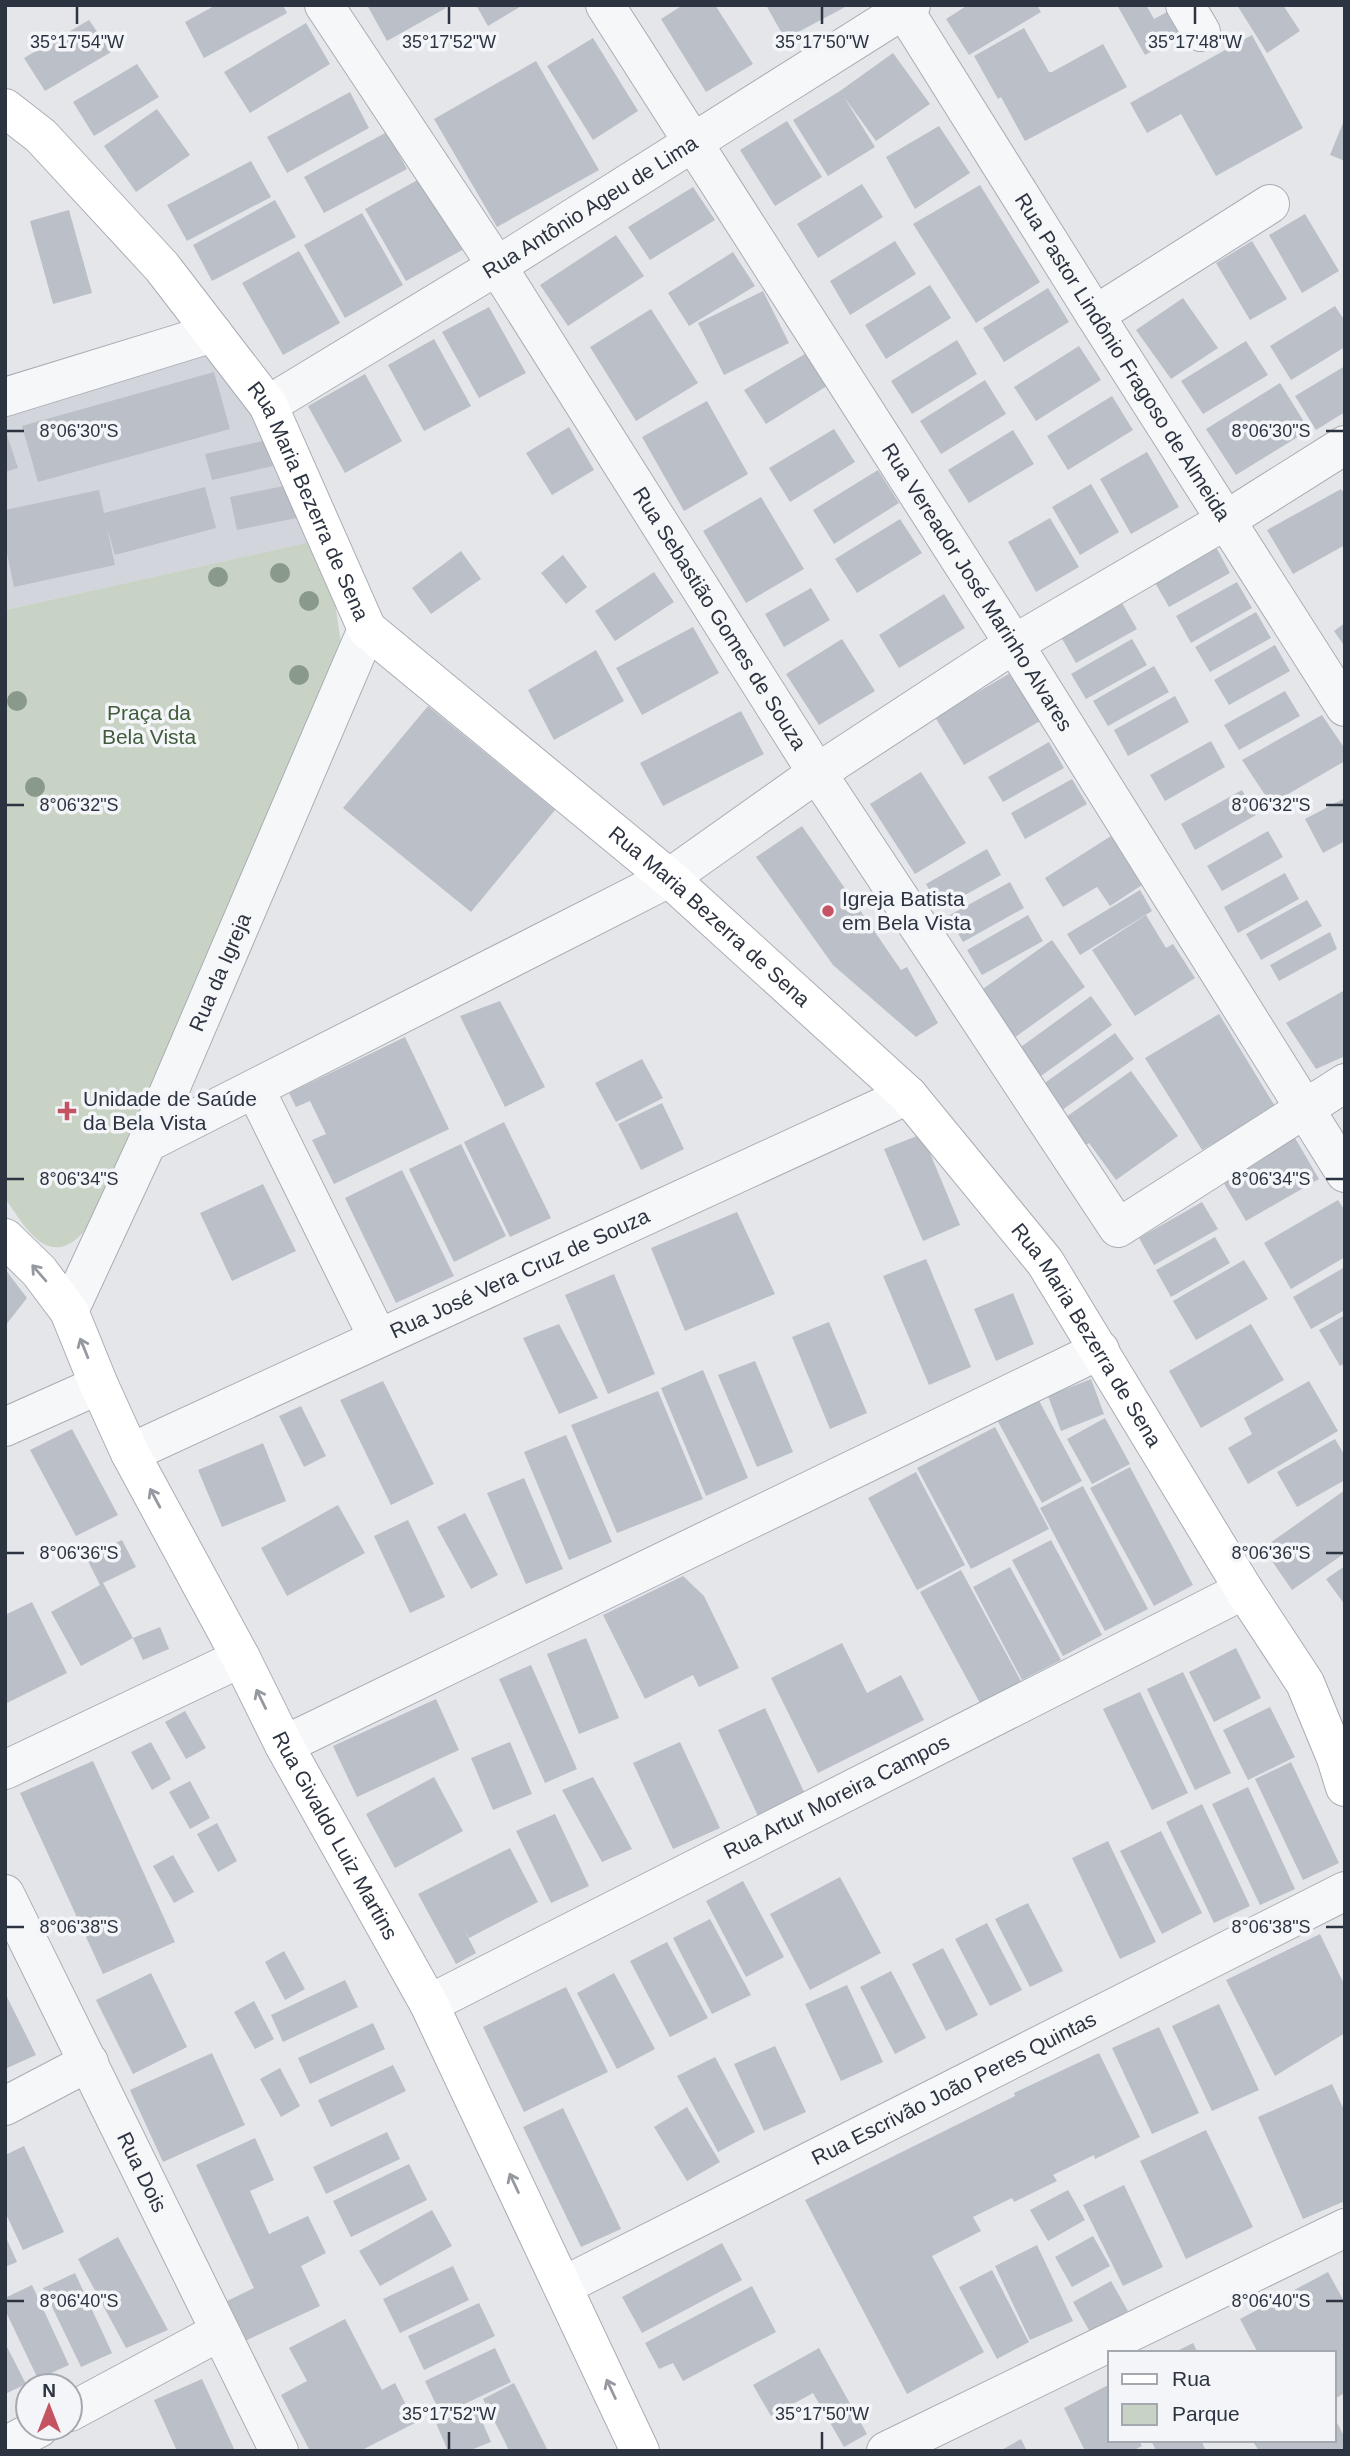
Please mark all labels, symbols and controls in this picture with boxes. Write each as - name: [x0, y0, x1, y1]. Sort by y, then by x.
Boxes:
- text: 35°17'54"W: [30, 32, 124, 52]
- text: 35°17'52"W: [402, 32, 496, 52]
- text: 35°17'50"W: [775, 32, 869, 52]
- text: 35°17'48"W: [1148, 32, 1242, 52]
- street label: Rua Antônio Ageu de Lima: [479, 131, 702, 283]
- street label: Rua Pastor Lindônio Fragoso de Almeida: [1011, 189, 1235, 525]
- street label: Rua Maria Bezerra de Sena: [243, 377, 374, 624]
- text: 8°06'30"S: [39, 421, 119, 441]
- text: 8°06'30"S: [1231, 421, 1311, 441]
- street label: Rua Vereador José Marinho Alvares: [878, 439, 1077, 735]
- street label: Rua Sebastião Gomes de Souza: [629, 483, 811, 754]
- park label: Praça da Bela Vista: [102, 701, 196, 748]
- text: 8°06'32"S: [39, 795, 119, 815]
- text: 8°06'32"S: [1231, 795, 1311, 815]
- street label: Rua Maria Bezerra de Sena: [605, 821, 815, 1011]
- place label: Igreja Batista em Bela Vista: [842, 887, 971, 934]
- marker: Igreja Batista em Bela Vista: [820, 903, 836, 919]
- street label: Rua da Igreja: [184, 909, 255, 1035]
- place label: Unidade de Saúde da Bela Vista: [83, 1087, 257, 1134]
- marker: Unidade de Saúde da Bela Vista: [57, 1101, 77, 1121]
- text: 8°06'34"S: [39, 1169, 119, 1189]
- text: 8°06'34"S: [1231, 1169, 1311, 1189]
- street label: Rua José Vera Cruz de Souza: [386, 1204, 653, 1343]
- street label: Rua Maria Bezerra de Sena: [1007, 1219, 1167, 1451]
- one-way arrow: [31, 1264, 47, 1282]
- one-way arrow: [77, 1338, 90, 1359]
- one-way arrow: [147, 1489, 161, 1509]
- text: 8°06'36"S: [39, 1543, 119, 1563]
- text: 8°06'36"S: [1231, 1543, 1311, 1563]
- one-way arrow: [254, 1689, 268, 1710]
- street label: Rua Givaldo Luiz Martins: [268, 1728, 403, 1943]
- street label: Rua Artur Moreira Campos: [720, 1730, 953, 1863]
- text: 8°06'38"S: [39, 1917, 119, 1937]
- text: 8°06'38"S: [1231, 1917, 1311, 1937]
- street label: Rua Escrivão João Peres Quintas: [808, 2007, 1100, 2169]
- street label: Rua Dois: [113, 2128, 172, 2216]
- one-way arrow: [506, 2173, 520, 2194]
- text: 8°06'40"S: [39, 2291, 119, 2311]
- text: 8°06'40"S: [1231, 2291, 1311, 2311]
- legend: [1108, 2351, 1336, 2442]
- text: Rua: [1172, 2367, 1211, 2390]
- north arrow: [14, 2372, 84, 2442]
- one-way arrow: [604, 2379, 617, 2400]
- text: N: [42, 2380, 56, 2401]
- text: Parque: [1172, 2402, 1240, 2425]
- text: 35°17'52"W: [402, 2404, 496, 2424]
- text: 35°17'50"W: [775, 2404, 869, 2424]

